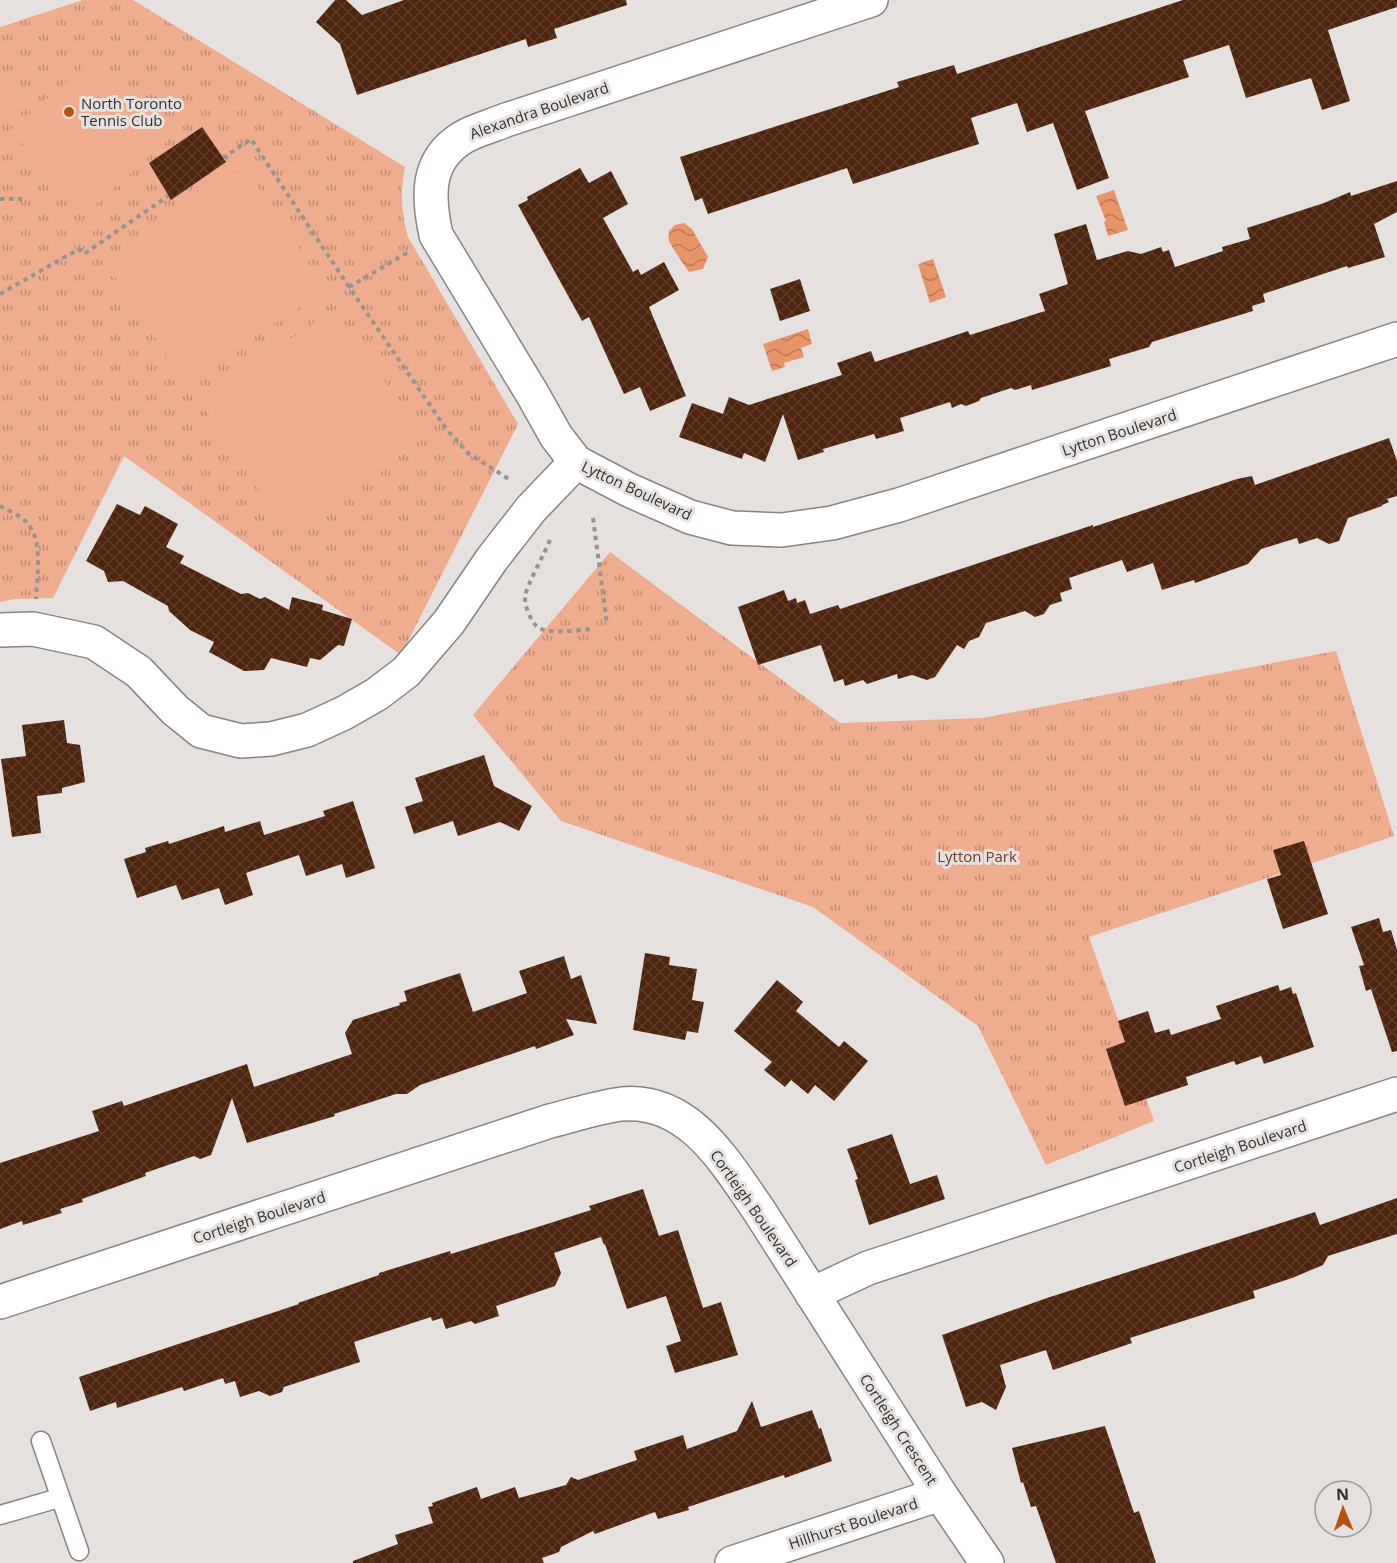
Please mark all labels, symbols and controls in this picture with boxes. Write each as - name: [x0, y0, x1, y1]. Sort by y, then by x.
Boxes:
- street label: Alexandra Boulevard: [467, 77, 611, 143]
- place label: North Toronto Tennis Club: [81, 93, 182, 130]
- marker: North Toronto Tennis Club: [62, 105, 76, 119]
- street label: Lytton Boulevard: [1059, 404, 1179, 460]
- street label: Lytton Boulevard: [579, 456, 695, 524]
- park label: Lytton Park: [937, 846, 1017, 866]
- street label: Cortleigh Boulevard: [1171, 1115, 1309, 1177]
- street label: Cortleigh Boulevard: [706, 1146, 802, 1270]
- street label: Cortleigh Boulevard: [190, 1186, 328, 1248]
- street label: Cortleigh Crescent: [856, 1370, 942, 1488]
- north arrow: [1313, 1479, 1373, 1539]
- text: N: [1336, 1483, 1349, 1505]
- street label: Hillhurst Boulevard: [786, 1493, 920, 1553]

